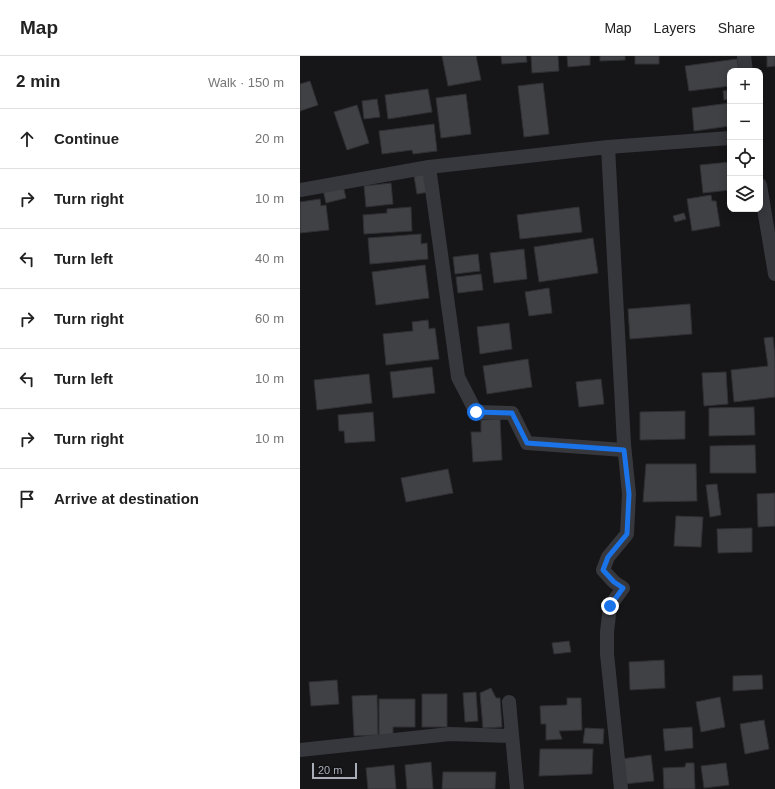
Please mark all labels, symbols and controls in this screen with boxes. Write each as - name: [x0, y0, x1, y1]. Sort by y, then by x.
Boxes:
- text: Map: [20, 17, 58, 38]
- text: Map: [604, 20, 632, 36]
- text: Layers: [654, 20, 696, 36]
- text: Share: [718, 20, 755, 36]
- map controls: [727, 68, 763, 212]
- button: +: [727, 68, 763, 104]
- text: 2 min: [16, 72, 60, 91]
- text: Walk · 150 m: [208, 75, 284, 90]
- button: −: [727, 104, 763, 140]
- icon: ahead: [16, 128, 38, 150]
- text: Continue: [54, 130, 119, 147]
- text: 20 m: [255, 131, 284, 146]
- button: locate: [727, 140, 763, 176]
- button: layers: [727, 176, 763, 212]
- icon: right: [16, 188, 38, 210]
- text: Turn right: [54, 190, 124, 207]
- text: 10 m: [255, 191, 284, 206]
- icon: left: [16, 248, 38, 270]
- text: Turn left: [54, 250, 113, 267]
- text: 40 m: [255, 251, 284, 266]
- icon: right: [16, 308, 38, 330]
- text: Turn right: [54, 310, 124, 327]
- text: 60 m: [255, 311, 284, 326]
- icon: left: [16, 368, 38, 390]
- text: Turn left: [54, 370, 113, 387]
- text: 10 m: [255, 371, 284, 386]
- route start: [467, 403, 485, 421]
- icon: right: [16, 428, 38, 450]
- text: Turn right: [54, 430, 124, 447]
- text: 10 m: [255, 431, 284, 446]
- icon: arrive: [16, 488, 38, 510]
- text: Arrive at destination: [54, 490, 199, 507]
- route end: [601, 597, 619, 615]
- scale bar: [312, 761, 357, 780]
- text: 20 m: [318, 764, 342, 776]

